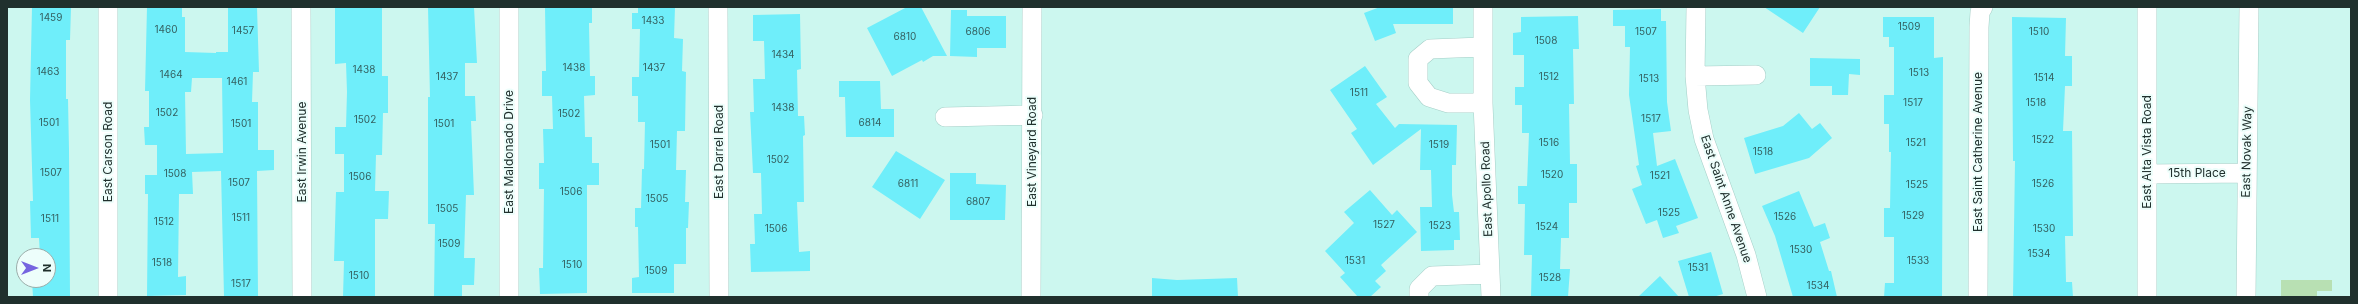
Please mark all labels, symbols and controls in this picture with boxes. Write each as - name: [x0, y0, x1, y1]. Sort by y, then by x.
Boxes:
- house number: 1459: [40, 12, 62, 24]
- house number: 1433: [642, 15, 664, 27]
- house number: 1509: [1898, 21, 1920, 33]
- house number: 1460: [154, 24, 178, 36]
- house number: 1457: [232, 25, 254, 37]
- house number: 6806: [966, 26, 990, 38]
- house number: 1507: [1635, 26, 1657, 38]
- house number: 1510: [2029, 26, 2049, 38]
- house number: 6810: [894, 31, 916, 43]
- house number: 1508: [1535, 35, 1557, 47]
- house number: 1434: [771, 49, 795, 61]
- house number: 1438: [563, 62, 585, 74]
- house number: 1437: [643, 62, 665, 74]
- house number: 1438: [353, 64, 375, 76]
- house number: 1463: [37, 66, 59, 78]
- house number: 1513: [1909, 67, 1929, 79]
- house number: 1464: [159, 69, 183, 81]
- house number: 1437: [436, 71, 458, 83]
- house number: 1512: [1539, 71, 1559, 83]
- street label: East Saint Catherine Avenue: [1971, 72, 1985, 232]
- house number: 1514: [2034, 72, 2054, 84]
- house number: 1513: [1639, 73, 1659, 85]
- house number: 1461: [227, 76, 247, 88]
- house number: 1511: [1350, 87, 1368, 99]
- street label: East Maldonado Drive: [502, 90, 516, 214]
- street label: East Alta Vista Road: [2140, 95, 2154, 209]
- street label: East Vineyard Road: [1025, 97, 1039, 207]
- house number: 1517: [1903, 97, 1923, 109]
- house number: 1518: [2026, 97, 2046, 109]
- street label: East Carson Road: [101, 102, 115, 202]
- street label: East Irwin Avenue: [295, 102, 309, 202]
- house number: 1438: [772, 102, 794, 114]
- street label: East Darrel Road: [712, 105, 726, 199]
- street label: East Novak Way: [2239, 106, 2255, 198]
- house number: 1502: [156, 107, 178, 119]
- house number: 1502: [558, 108, 580, 120]
- house number: 1517: [1641, 113, 1661, 125]
- house number: 1502: [354, 114, 376, 126]
- house number: 1501: [39, 117, 59, 129]
- house number: 6814: [859, 117, 881, 129]
- house number: 1501: [231, 118, 251, 130]
- house number: 1501: [434, 118, 454, 130]
- street label: East Saint Anne Avenue: [1697, 133, 1755, 265]
- house number: 1522: [2032, 134, 2054, 146]
- house number: 1516: [1539, 137, 1559, 149]
- house number: 1521: [1906, 137, 1926, 149]
- house number: 1501: [650, 139, 670, 151]
- house number: 1519: [1429, 139, 1449, 151]
- street label: East Apollo Road: [1478, 141, 1496, 237]
- house number: 1518: [1753, 146, 1773, 158]
- house number: 1502: [767, 154, 789, 166]
- street label: 15th Place: [2168, 166, 2226, 180]
- house number: 1507: [40, 167, 62, 179]
- house number: 1508: [164, 168, 186, 180]
- house number: 1520: [1541, 169, 1563, 181]
- house number: 1521: [1650, 170, 1670, 182]
- house number: 1506: [349, 171, 371, 183]
- house number: 1507: [228, 177, 250, 189]
- house number: 6811: [898, 178, 918, 190]
- house number: 1526: [2032, 178, 2054, 190]
- house number: 1525: [1906, 179, 1928, 191]
- house number: 1506: [560, 186, 582, 198]
- house number: 1505: [646, 193, 668, 205]
- house number: 6807: [966, 196, 990, 208]
- house number: 1505: [436, 203, 458, 215]
- house number: 1525: [1658, 207, 1680, 219]
- house number: 1529: [1902, 210, 1924, 222]
- house number: 1526: [1774, 211, 1796, 223]
- house number: 1511: [232, 212, 250, 224]
- house number: 1511: [41, 213, 59, 225]
- house number: 1512: [154, 216, 174, 228]
- house number: 1527: [1373, 219, 1395, 231]
- house number: 1523: [1429, 220, 1451, 232]
- house number: 1524: [1536, 221, 1558, 233]
- house number: 1506: [765, 223, 787, 235]
- house number: 1530: [2033, 223, 2055, 235]
- house number: 1509: [438, 238, 460, 250]
- house number: 1530: [1790, 244, 1812, 256]
- north arrow: [16, 248, 56, 288]
- house number: 1534: [2028, 248, 2050, 260]
- house number: 1531: [1345, 255, 1365, 267]
- house number: 1533: [1907, 255, 1929, 267]
- house number: 1518: [152, 257, 172, 269]
- house number: 1510: [562, 259, 582, 271]
- house number: 1531: [1688, 262, 1708, 274]
- text: N: [40, 264, 54, 272]
- house number: 1509: [645, 265, 667, 277]
- house number: 1510: [349, 270, 369, 282]
- house number: 1528: [1539, 272, 1561, 284]
- house number: 1517: [231, 278, 251, 290]
- house number: 1534: [1807, 280, 1829, 292]

